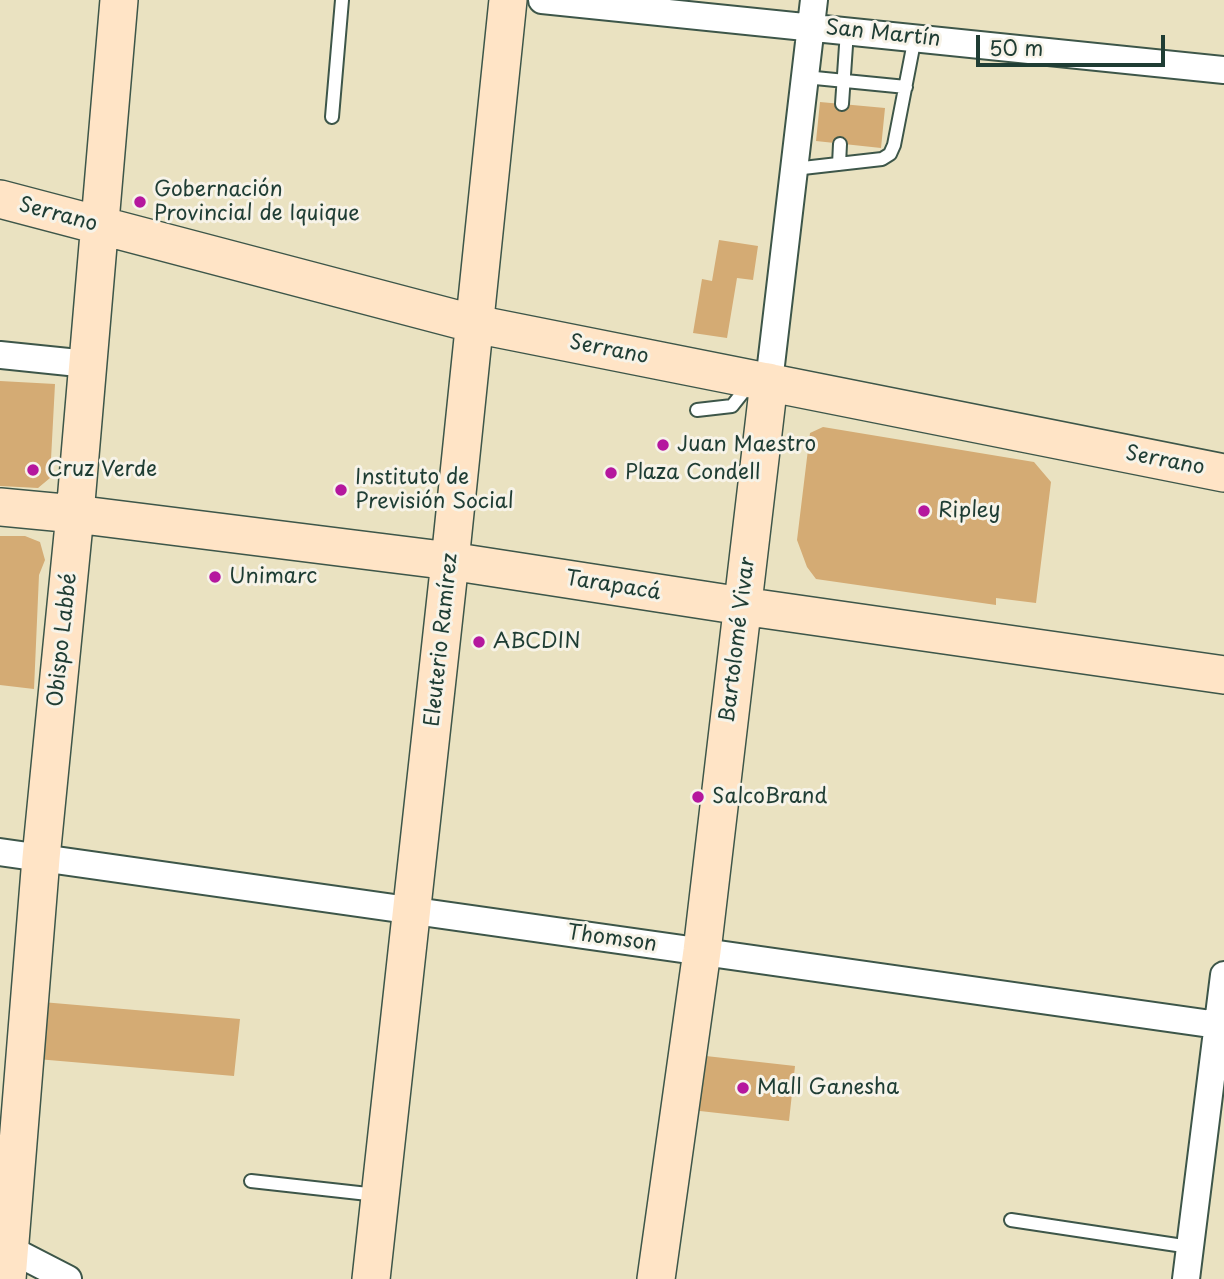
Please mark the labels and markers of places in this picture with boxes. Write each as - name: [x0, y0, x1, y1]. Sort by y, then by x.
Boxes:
- place label: Gobernación Provincial de Iquique: [154, 177, 360, 227]
- marker: Gobernación Provincial de Iquique: [132, 194, 148, 210]
- place label: Juan Maestro: [677, 432, 816, 458]
- marker: Juan Maestro: [655, 437, 671, 453]
- place label: Cruz Verde: [47, 457, 157, 483]
- place label: Plaza Condell: [625, 460, 760, 486]
- marker: Cruz Verde: [25, 462, 41, 478]
- place label: Instituto de Previsión Social: [355, 465, 514, 515]
- marker: Plaza Condell: [603, 465, 619, 481]
- marker: Instituto de Previsión Social: [333, 482, 349, 498]
- place label: Ripley: [938, 498, 1001, 524]
- marker: Ripley: [916, 503, 932, 519]
- place label: Unimarc: [229, 564, 317, 590]
- marker: Unimarc: [207, 569, 223, 585]
- place label: ABCDIN: [493, 629, 581, 655]
- marker: ABCDIN: [471, 634, 487, 650]
- place label: SalcoBrand: [712, 784, 827, 810]
- marker: SalcoBrand: [690, 789, 706, 805]
- place label: Mall Ganesha: [757, 1075, 899, 1101]
- marker: Mall Ganesha: [735, 1080, 751, 1096]

